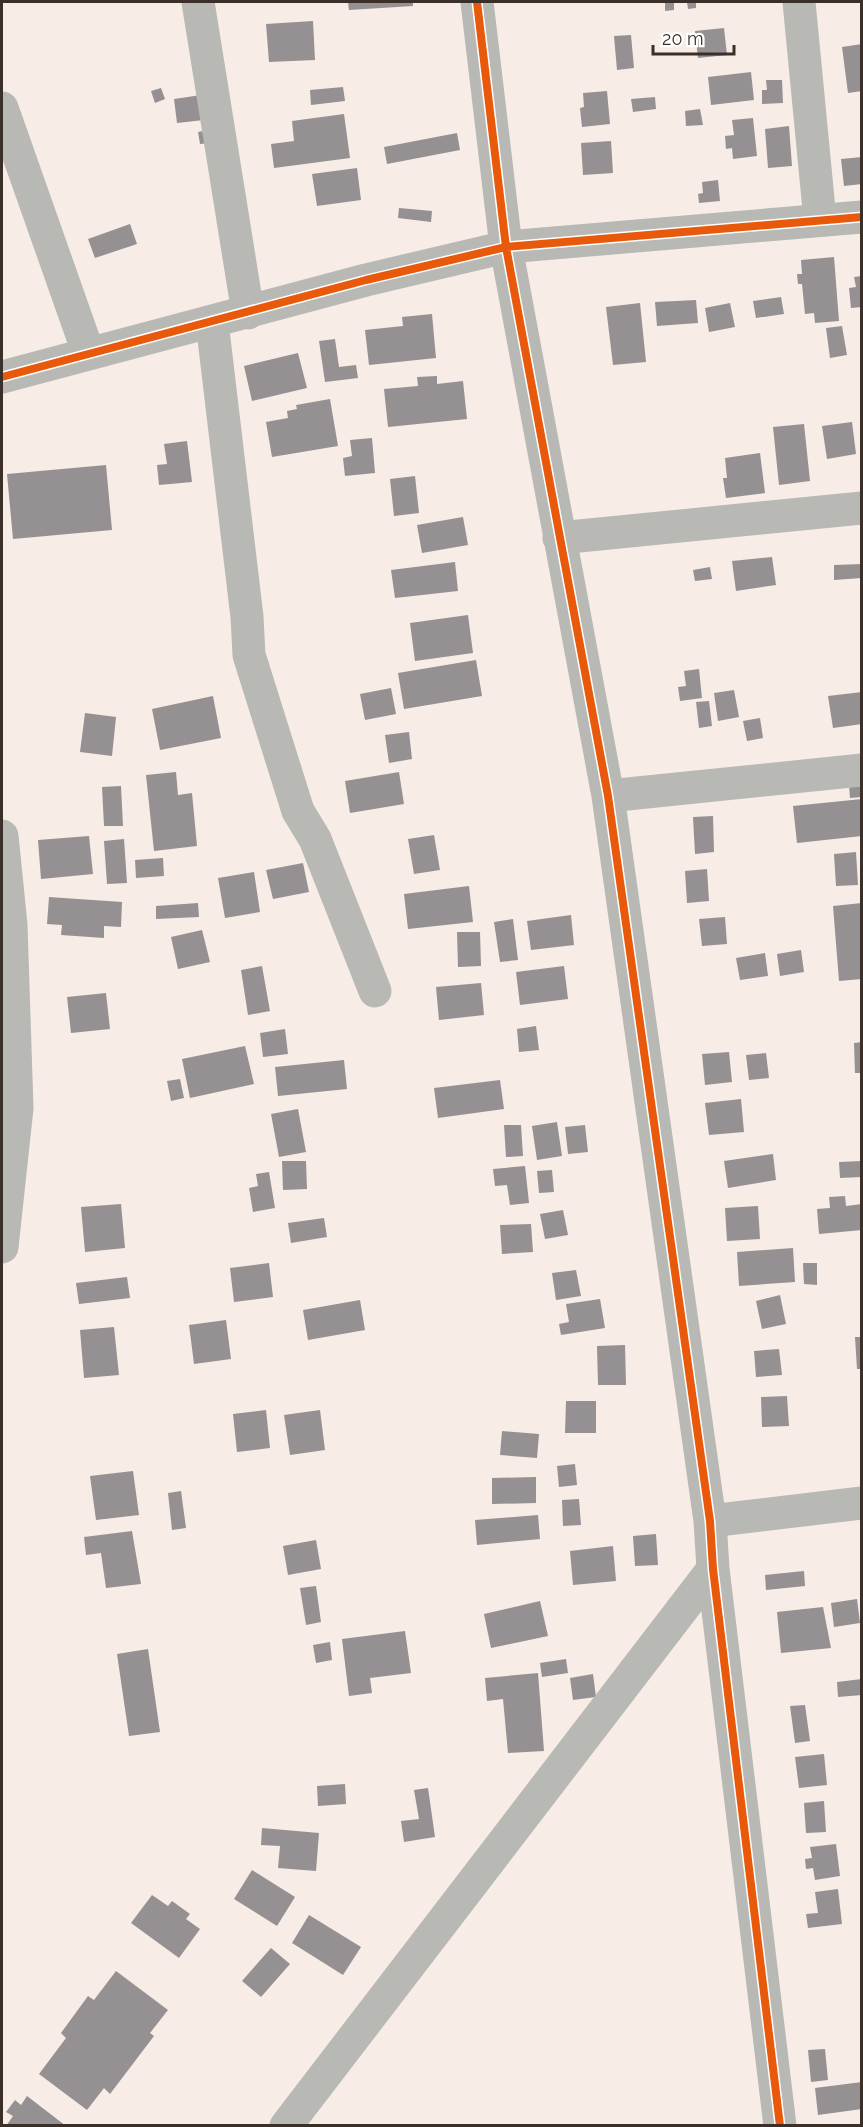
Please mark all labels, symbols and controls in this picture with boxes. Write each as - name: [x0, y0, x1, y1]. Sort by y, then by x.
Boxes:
- scale bar: [653, 18, 734, 56]
- text: 20 m: [662, 28, 704, 49]

